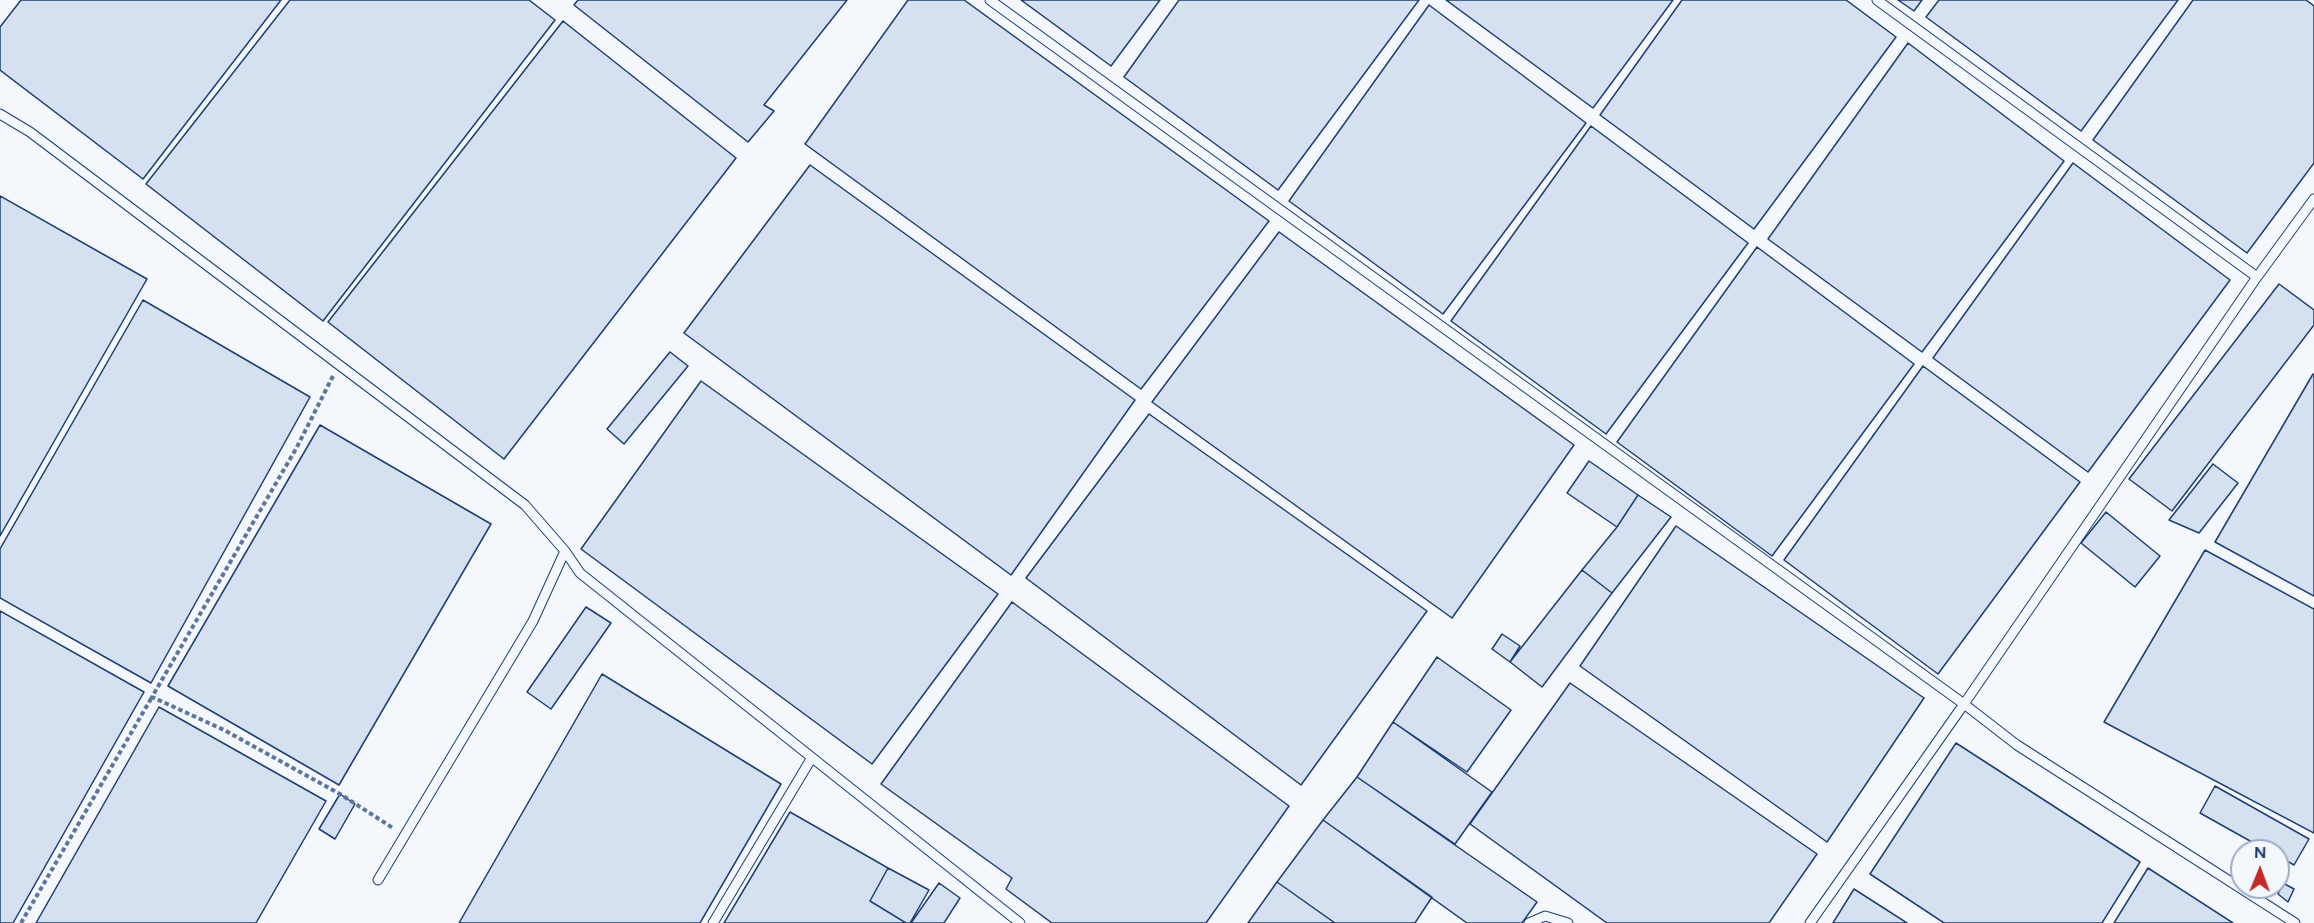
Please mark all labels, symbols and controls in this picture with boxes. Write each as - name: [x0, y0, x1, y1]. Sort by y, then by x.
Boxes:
- north arrow: [2230, 839, 2290, 899]
- text: N: [2254, 843, 2267, 862]

